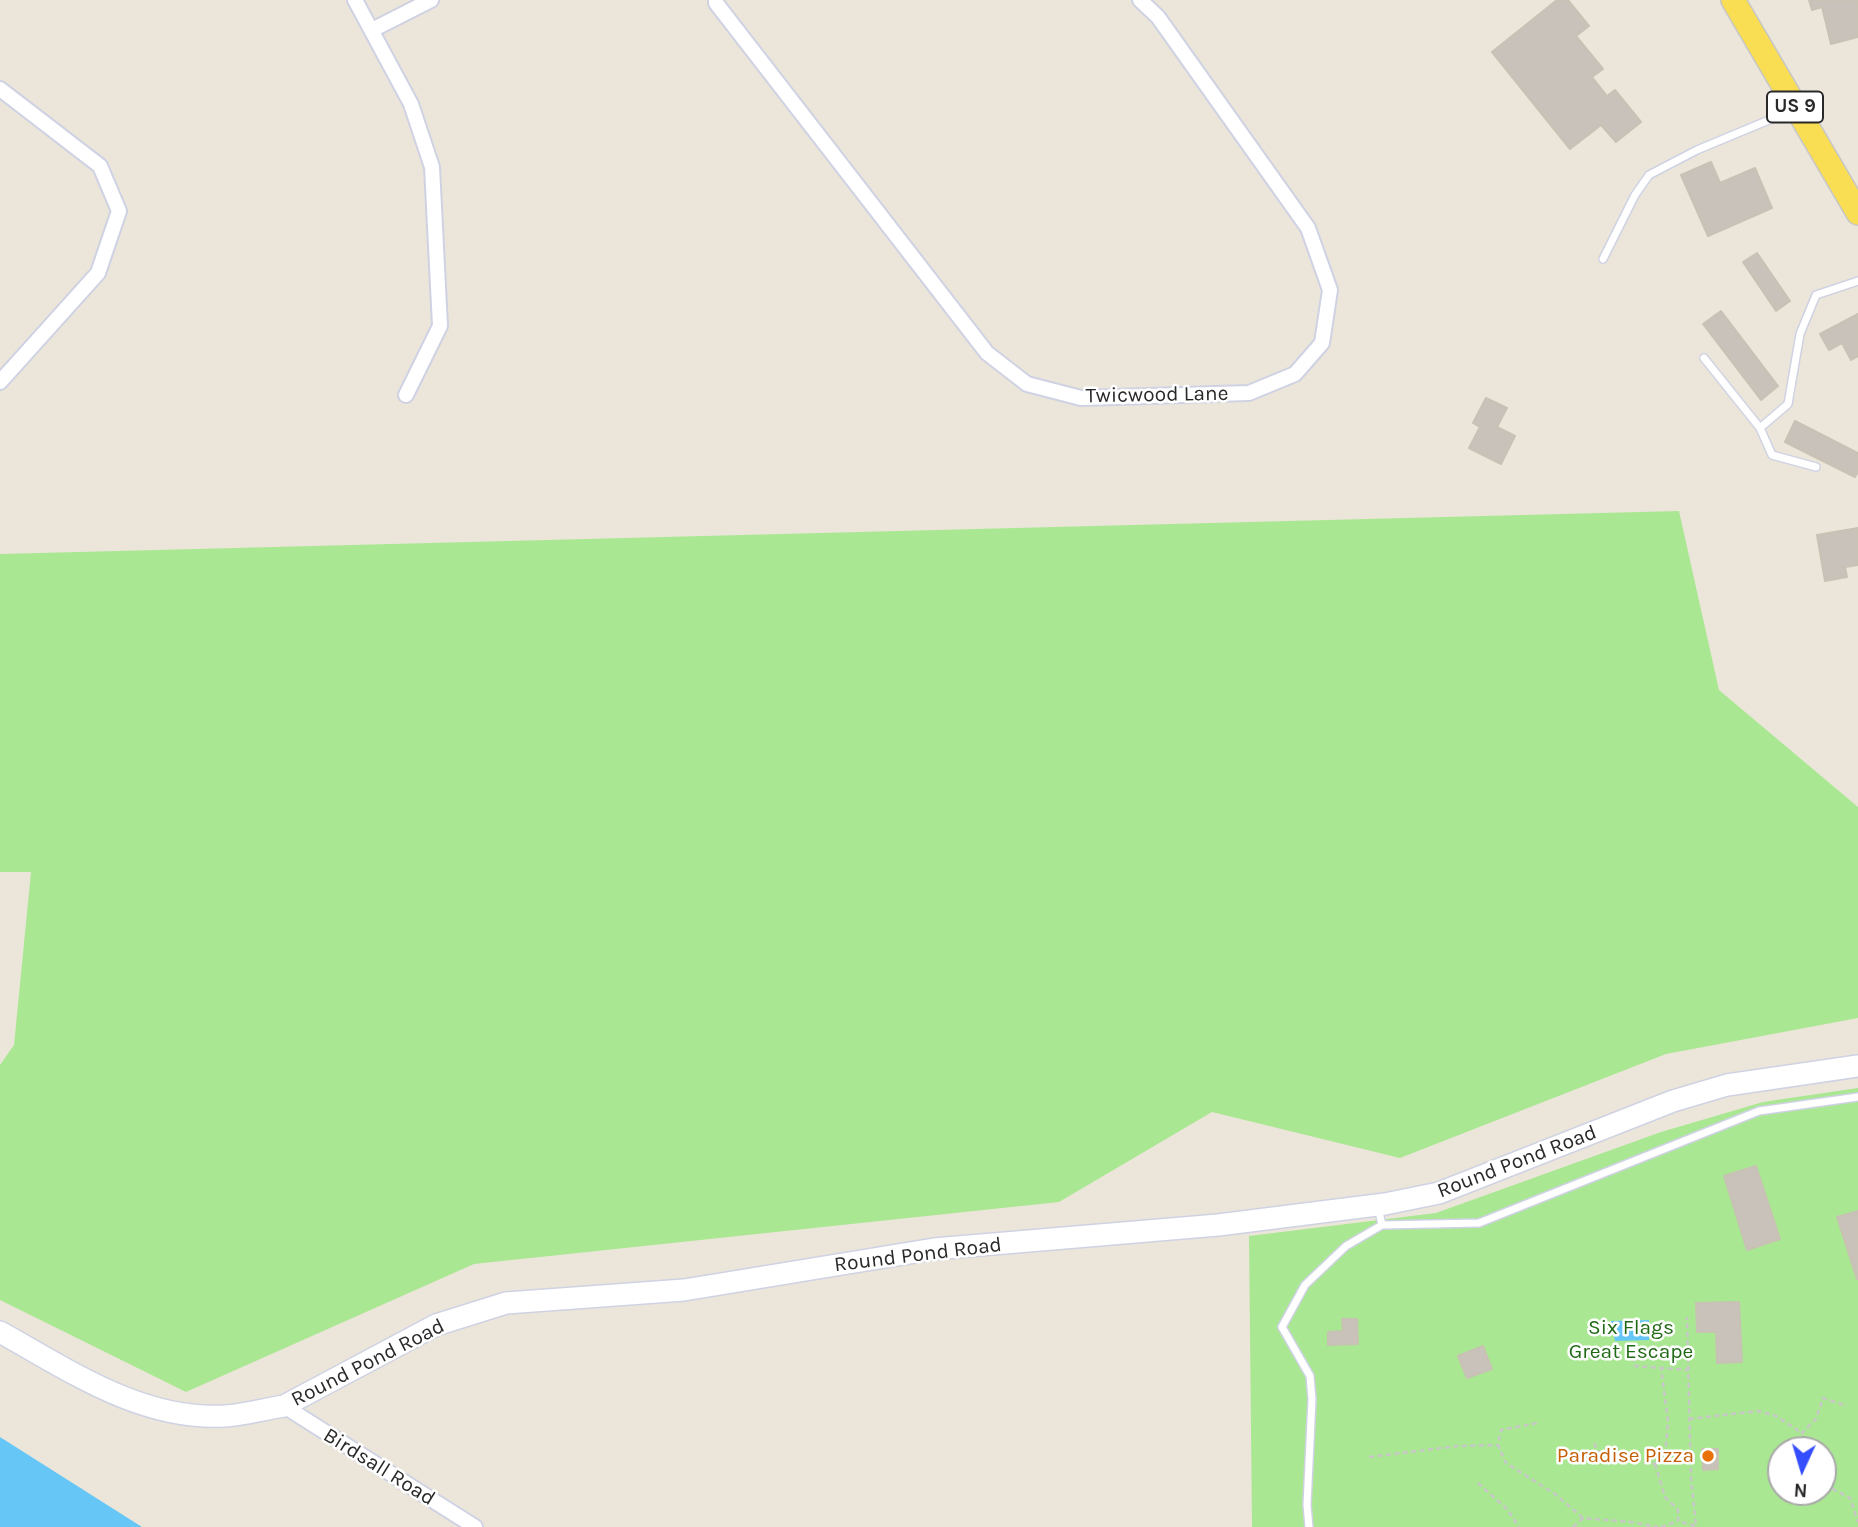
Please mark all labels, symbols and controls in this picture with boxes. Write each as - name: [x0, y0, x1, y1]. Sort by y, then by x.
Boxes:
- road number: US 9: [1767, 92, 1823, 122]
- street label: Twicwood Lane: [1085, 381, 1229, 409]
- street label: Round Pond Road: [1434, 1120, 1600, 1204]
- street label: Round Pond Road: [833, 1232, 1003, 1278]
- street label: Round Pond Road: [287, 1313, 449, 1413]
- park label: Six Flags Great Escape: [1569, 1315, 1693, 1365]
- street label: Birdsall Road: [318, 1423, 440, 1511]
- north arrow: [1767, 1436, 1837, 1506]
- place label: Paradise Pizza: [1557, 1443, 1694, 1469]
- marker: Paradise Pizza: [1700, 1448, 1716, 1464]
- text: N: [1793, 1479, 1808, 1501]

